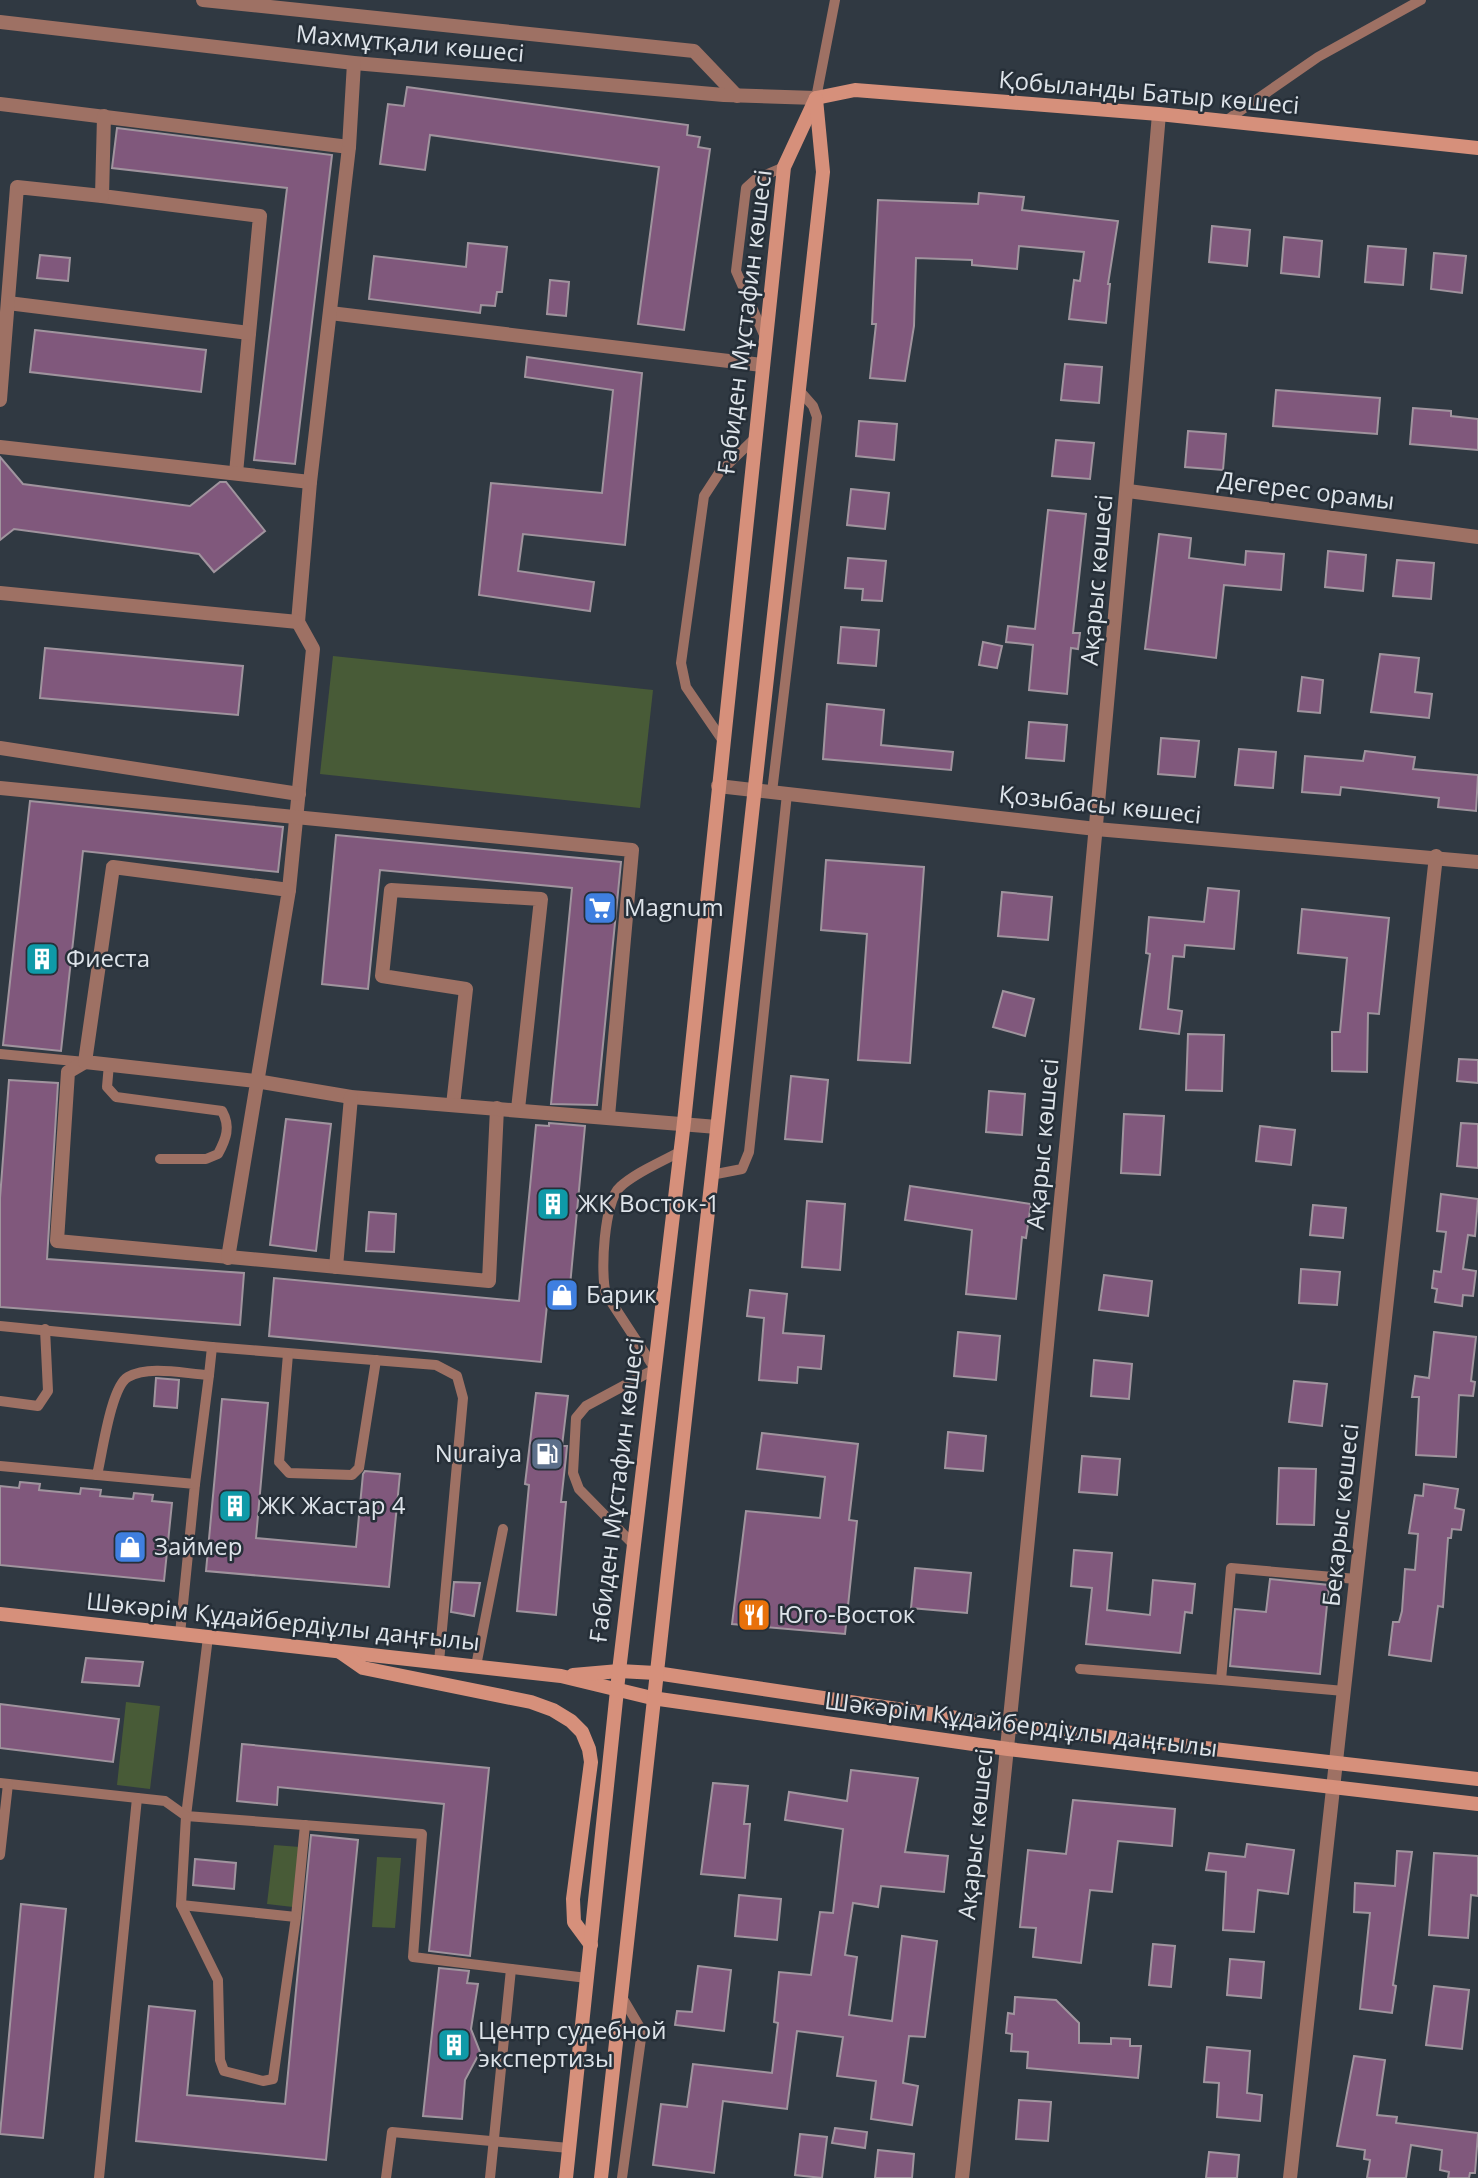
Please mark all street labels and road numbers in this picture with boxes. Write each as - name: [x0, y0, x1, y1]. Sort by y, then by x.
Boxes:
- street label: Махмұтқали көшесі: [295, 16, 526, 69]
- street label: Қобыланды Батыр көшесі: [997, 62, 1301, 121]
- street label: Ғабиден Мұстафин көшесі: [708, 167, 779, 476]
- street label: Дегерес орамы: [1216, 462, 1397, 517]
- street label: Ақарыс көшесі: [1072, 493, 1119, 667]
- street label: Қозыбасы көшесі: [997, 776, 1203, 831]
- street label: Ақарыс көшесі: [1018, 1057, 1065, 1231]
- street label: Ғабиден Мұстафин көшесі: [580, 1335, 651, 1644]
- street label: Бекарыс көшесі: [1313, 1422, 1366, 1608]
- street label: Шәкәрім Құдайбердіұлы даңғылы: [85, 1583, 481, 1658]
- street label: Шәкәрім Құдайбердіұлы даңғылы: [823, 1683, 1219, 1764]
- street label: Ақарыс көшесі: [949, 1747, 1000, 1921]

